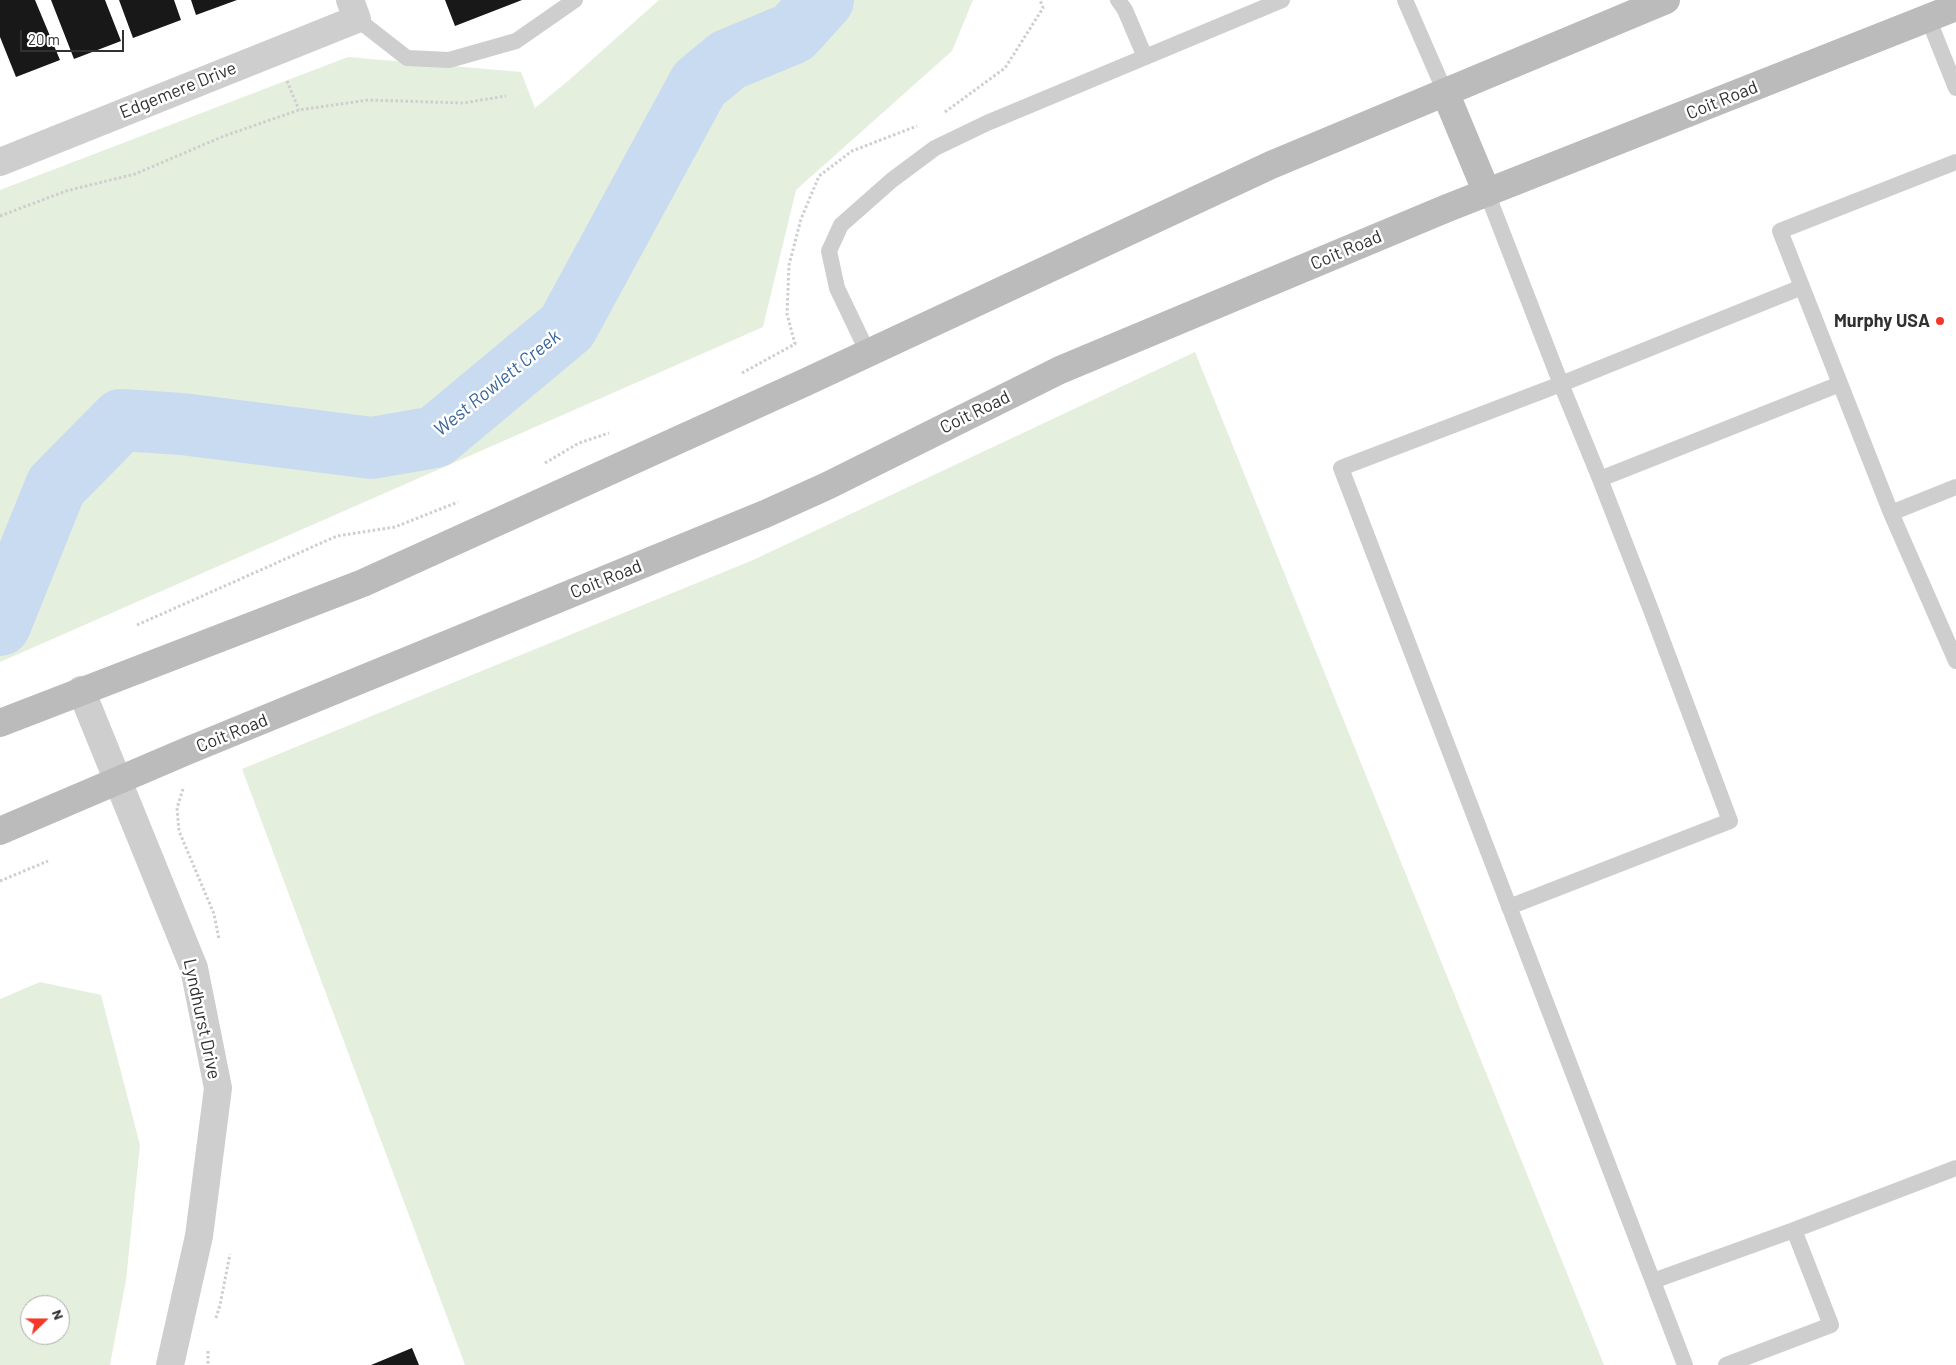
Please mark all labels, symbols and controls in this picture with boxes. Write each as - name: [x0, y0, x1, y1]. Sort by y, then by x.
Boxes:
- scale bar: [22, 20, 126, 52]
- text: 20 m: [28, 30, 60, 48]
- street label: Edgemere Drive: [116, 57, 240, 123]
- street label: Coit Road: [1683, 76, 1761, 124]
- street label: Coit Road: [1307, 225, 1385, 275]
- place label: Murphy USA: [1834, 310, 1930, 332]
- marker: Murphy USA: [1934, 315, 1946, 327]
- water label: West Rowlett Creek: [429, 325, 565, 441]
- street label: Coit Road: [936, 386, 1014, 438]
- street label: Coit Road: [567, 555, 645, 603]
- street label: Coit Road: [193, 709, 271, 757]
- street label: Lyndhurst Drive: [179, 957, 225, 1081]
- north arrow: [20, 1295, 70, 1345]
- text: N: [49, 1307, 68, 1322]

